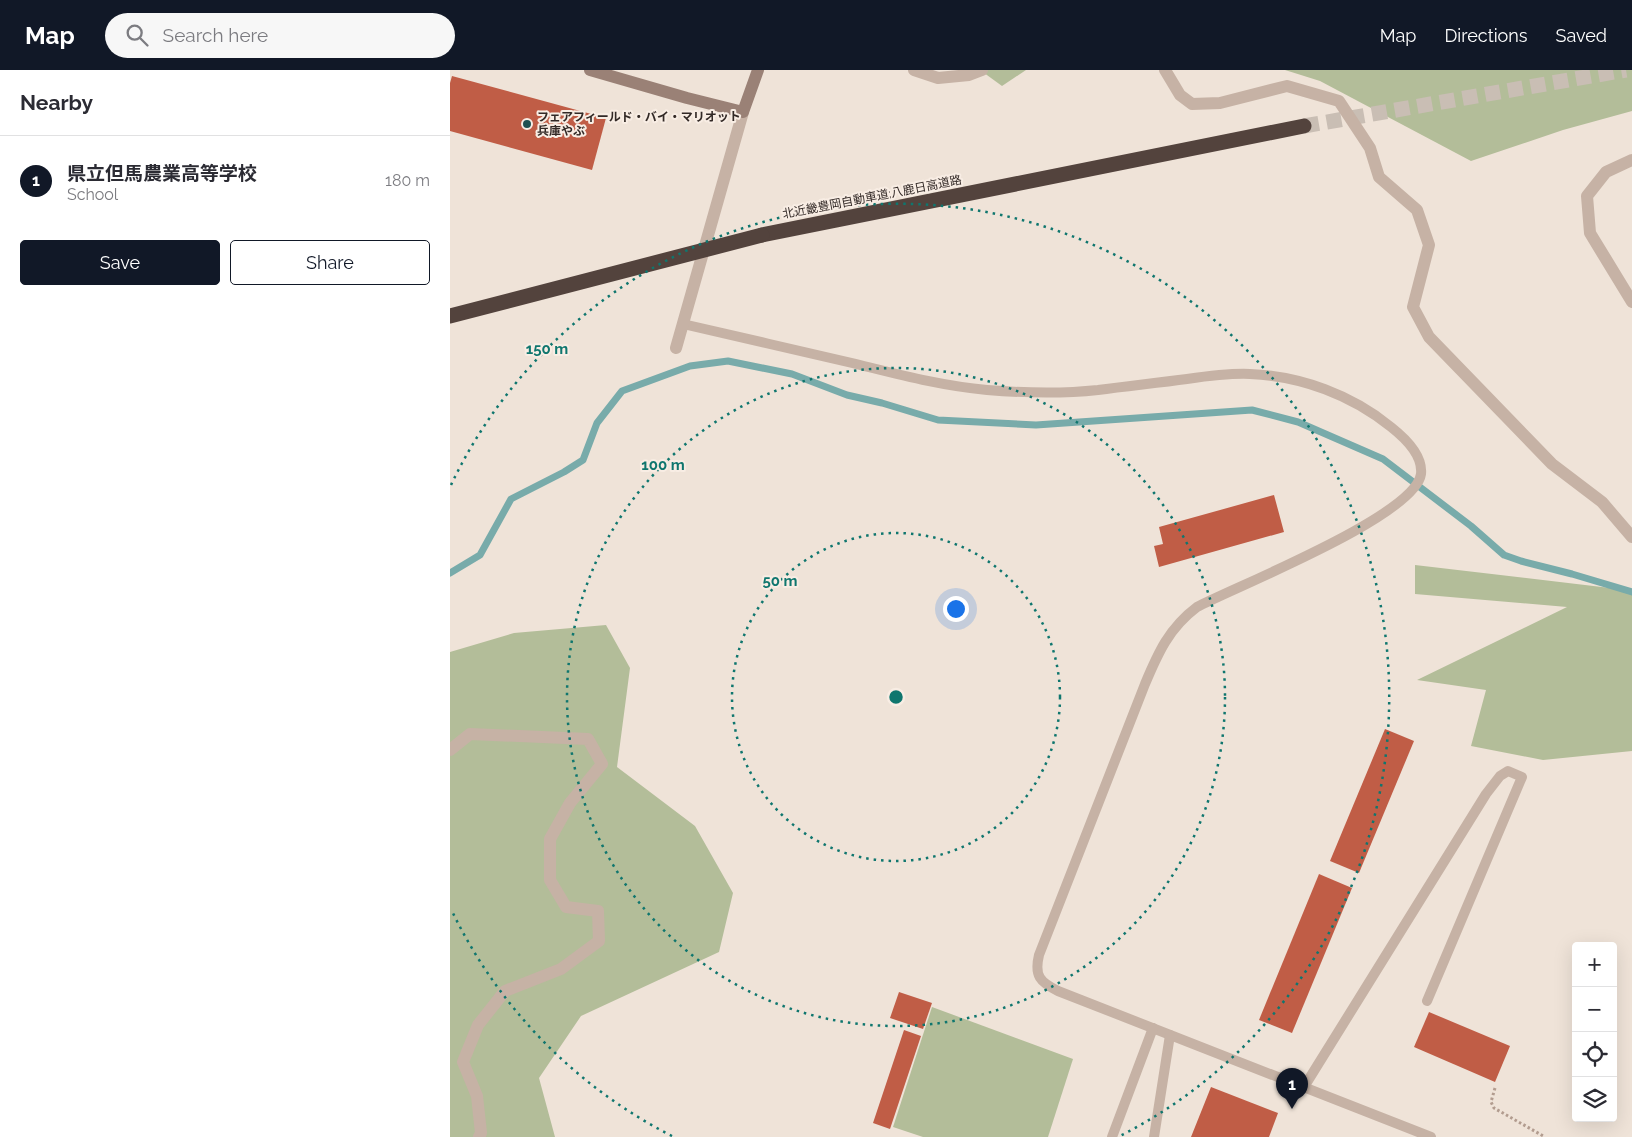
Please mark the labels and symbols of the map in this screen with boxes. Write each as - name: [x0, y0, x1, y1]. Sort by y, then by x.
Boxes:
- place label: フェアフィールド・バイ・マリオット 兵庫やぶ: [537, 110, 741, 138]
- marker: フェアフィールド・バイ・マリオット 兵庫やぶ: [521, 118, 533, 130]
- street label: 北近畿豊岡自動車道;八鹿日高道路: [781, 173, 963, 221]
- text: 150 m: [526, 340, 568, 358]
- text: 100 m: [641, 456, 685, 474]
- text: 50 m: [762, 572, 798, 590]
- your location: [943, 596, 969, 622]
- centre of rings: [887, 688, 905, 706]
- pin: 1: [1276, 1068, 1308, 1109]

